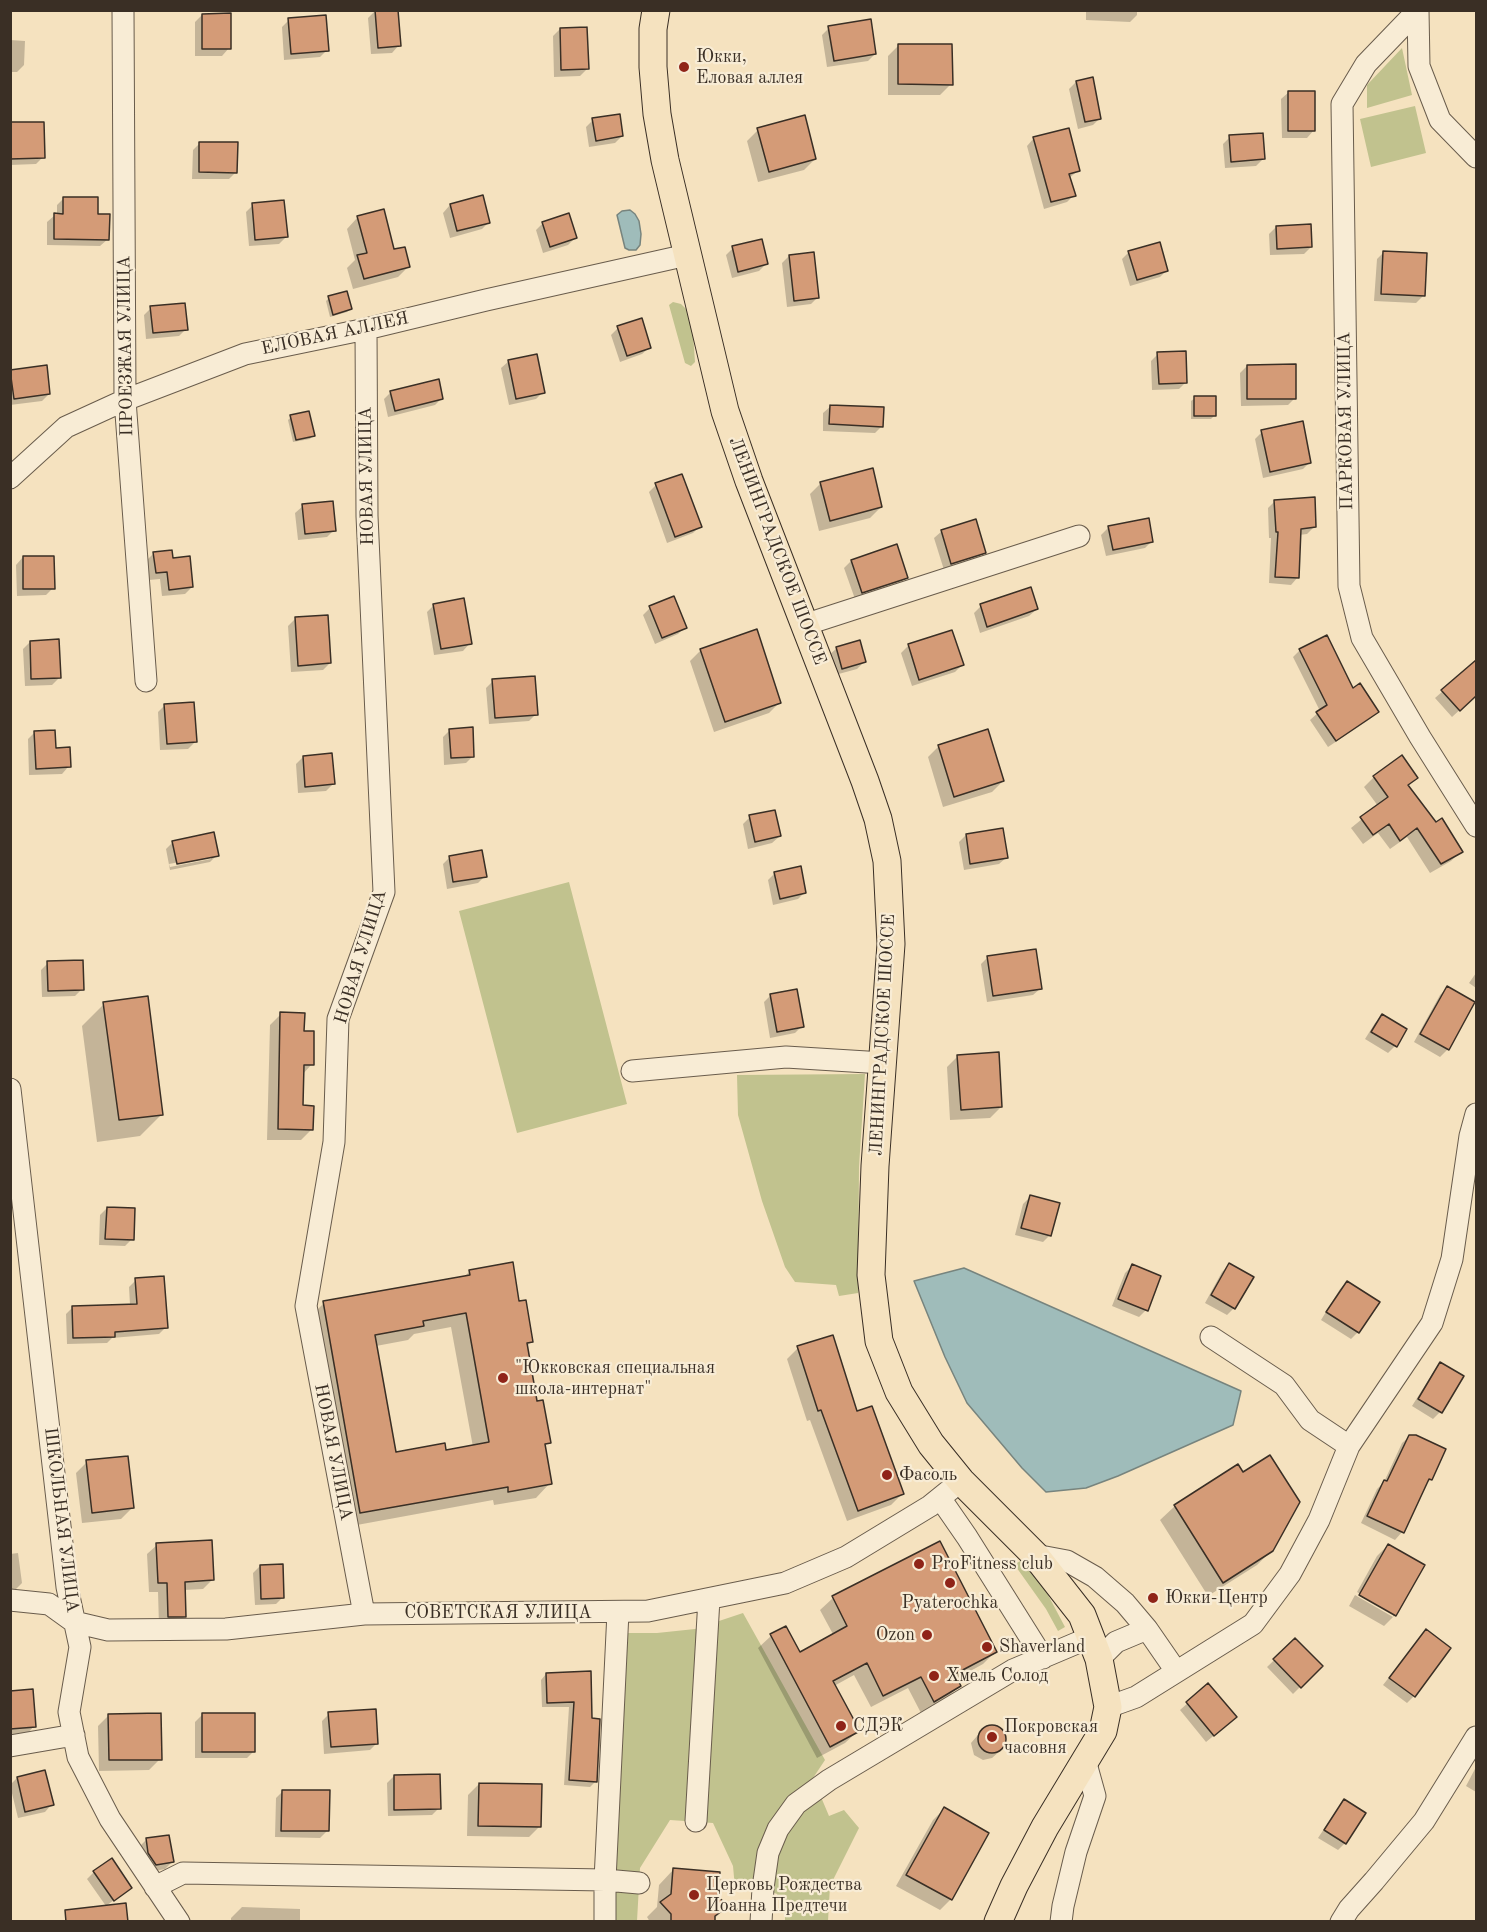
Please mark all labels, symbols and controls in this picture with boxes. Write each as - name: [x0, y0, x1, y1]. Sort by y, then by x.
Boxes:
- place label: Юкки, Еловая аллея: [696, 46, 803, 88]
- marker: Юкки, Еловая аллея: [677, 60, 691, 74]
- street label: ПРОЕЗЖАЯ УЛИЦА: [114, 255, 138, 437]
- street label: ЕЛОВАЯ АЛЛЕЯ: [259, 308, 411, 360]
- street label: ПАРКОВАЯ УЛИЦА: [1334, 332, 1358, 510]
- street label: НОВАЯ УЛИЦА: [355, 406, 379, 546]
- street label: ЛЕНИНГРАДСКОЕ ШОССЕ: [723, 434, 831, 668]
- street label: НОВАЯ УЛИЦА: [330, 887, 392, 1027]
- street label: ЛЕНИНГРАДСКОЕ ШОССЕ: [866, 913, 900, 1157]
- place label: "Юкковская специальная школа-интернат": [515, 1357, 715, 1400]
- marker: "Юкковская специальная школа-интернат": [496, 1371, 510, 1385]
- street label: НОВАЯ УЛИЦА: [309, 1382, 357, 1522]
- street label: ШКОЛЬНАЯ УЛИЦА: [39, 1426, 83, 1614]
- place label: Фасоль: [899, 1464, 957, 1486]
- marker: Фасоль: [880, 1468, 894, 1482]
- place label: ProFitness club: [931, 1553, 1053, 1575]
- marker: ProFitness club: [912, 1557, 926, 1571]
- marker: Pyaterochka: [943, 1576, 957, 1590]
- place label: Юкки-Центр: [1165, 1587, 1268, 1609]
- marker: Юкки-Центр: [1146, 1591, 1160, 1605]
- place label: Pyaterochka: [902, 1592, 998, 1614]
- street label: СОВЕТСКАЯ УЛИЦА: [404, 1602, 592, 1624]
- place label: Ozon: [876, 1624, 915, 1646]
- marker: Ozon: [920, 1628, 934, 1642]
- place label: Shaverland: [999, 1636, 1085, 1658]
- marker: Shaverland: [980, 1640, 994, 1654]
- place label: Хмель Солод: [946, 1665, 1048, 1687]
- marker: Хмель Солод: [927, 1669, 941, 1683]
- place label: СДЭК: [853, 1715, 903, 1737]
- place label: Покровская часовня: [1004, 1716, 1098, 1758]
- marker: СДЭК: [834, 1719, 848, 1733]
- marker: Покровская часовня: [985, 1730, 999, 1744]
- place label: Церковь Рождества Иоанна Предтечи: [706, 1874, 862, 1916]
- marker: Церковь Рождества Иоанна Предтечи: [687, 1888, 701, 1902]

